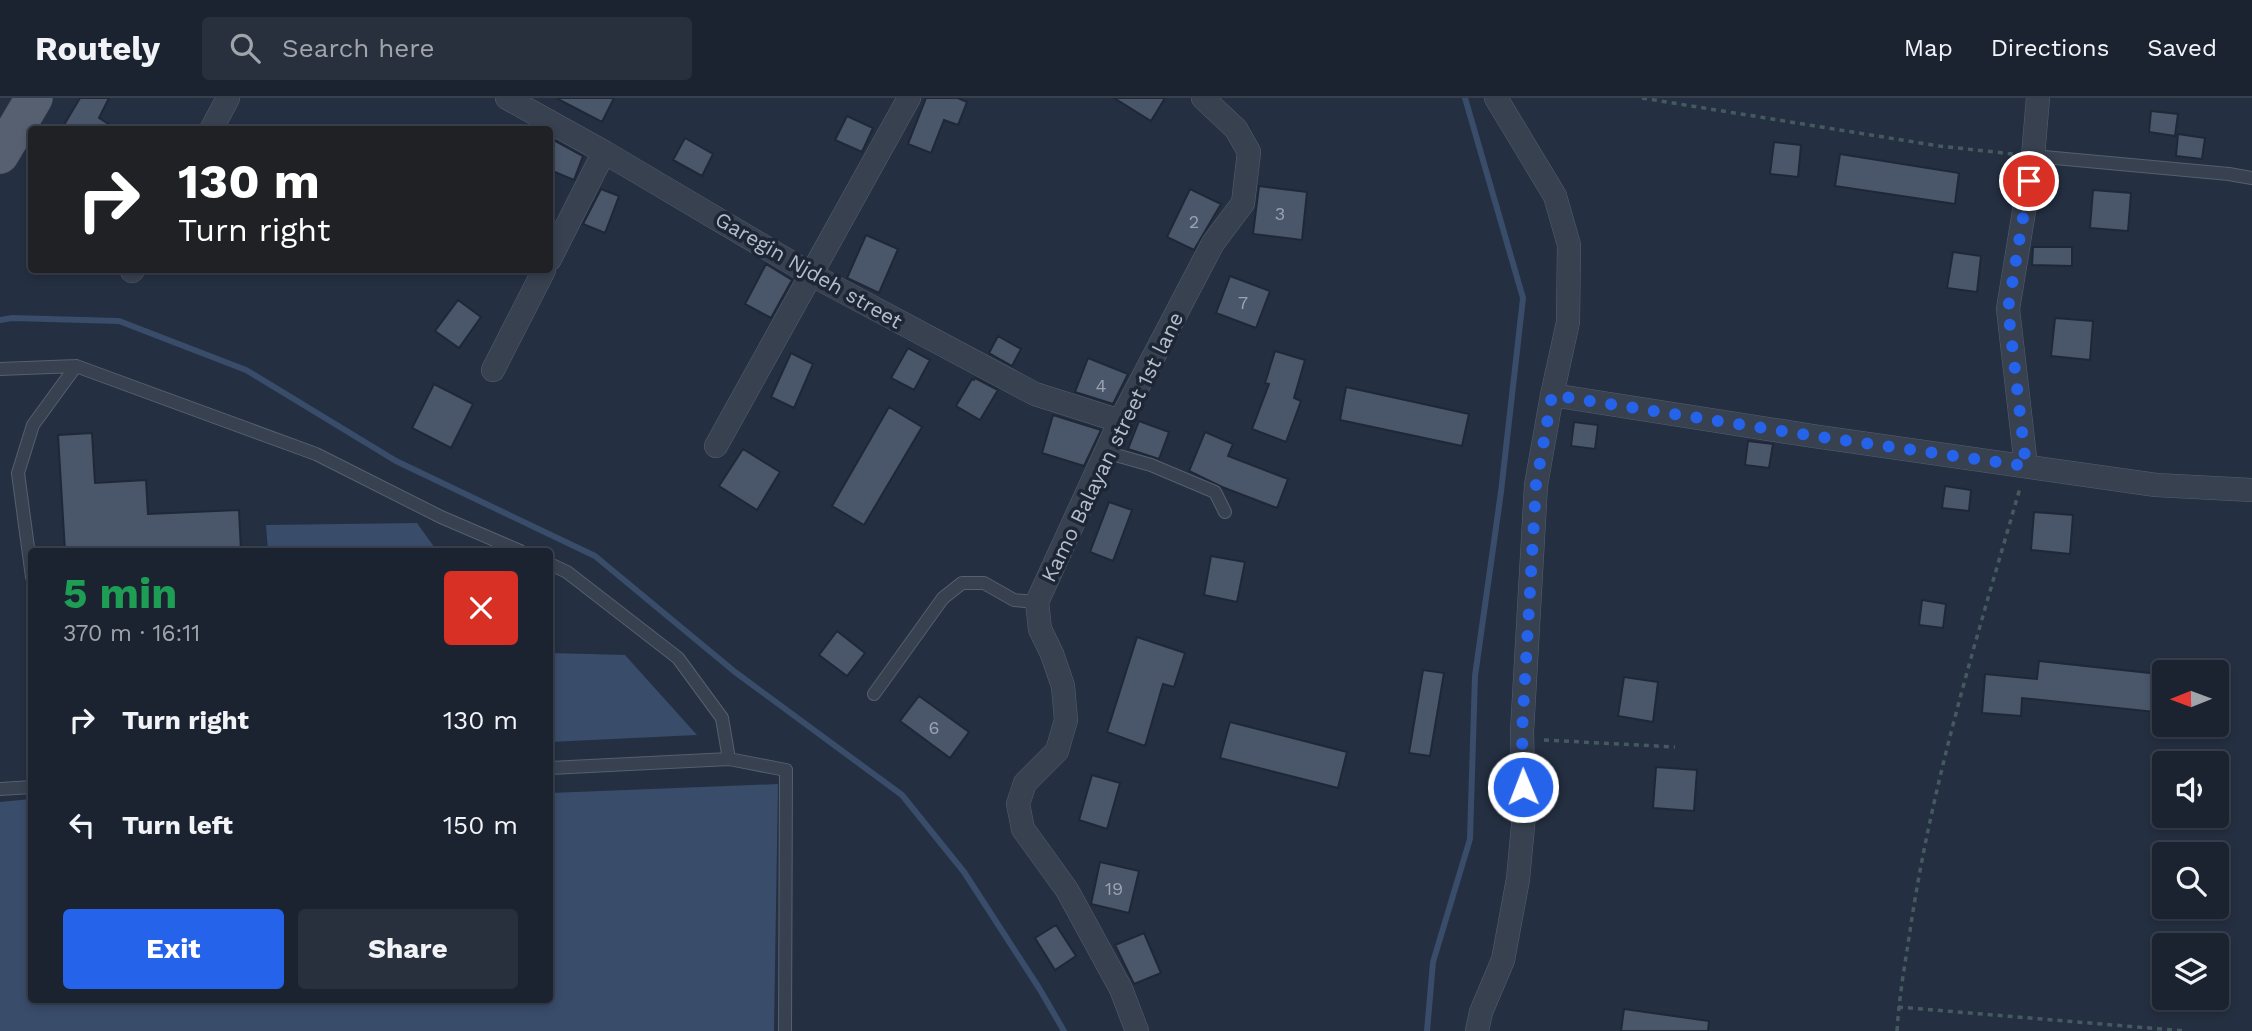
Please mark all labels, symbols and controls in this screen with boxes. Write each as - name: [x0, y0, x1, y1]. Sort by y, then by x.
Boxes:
- search box: [202, 17, 692, 80]
- text: Routely: [35, 29, 160, 68]
- icon: search: [226, 29, 264, 67]
- text: Search here: [282, 33, 434, 63]
- text: Map: [1904, 34, 1953, 62]
- text: Directions: [1991, 34, 2109, 62]
- text: Saved: [2147, 34, 2217, 62]
- pin: [1999, 151, 2059, 211]
- text: 130 m: [178, 152, 320, 210]
- icon: right: [63, 154, 154, 245]
- icon: arrive: [2010, 162, 2048, 200]
- house number: 3: [1275, 203, 1285, 224]
- street label: Garegin Njdeh street: [711, 206, 907, 334]
- text: Turn right: [178, 211, 330, 249]
- house number: 2: [1189, 211, 1199, 232]
- house number: 7: [1238, 292, 1248, 313]
- street label: Kamo Balayan street 1st lane: [1036, 308, 1188, 586]
- house number: 4: [1096, 375, 1107, 396]
- text: 5 min: [63, 569, 177, 618]
- button: close: [444, 571, 518, 645]
- text: 370 m · 16:11: [63, 620, 200, 647]
- north arrow: [2152, 660, 2230, 737]
- map controls: [2152, 660, 2229, 1010]
- icon: right: [63, 701, 101, 739]
- text: Turn right: [122, 705, 249, 735]
- text: 130 m: [443, 705, 518, 735]
- house number: 6: [929, 717, 939, 738]
- position arrow: [1486, 750, 1560, 824]
- button: sound: [2152, 751, 2229, 828]
- icon: left: [63, 806, 101, 844]
- text: Turn left: [122, 810, 233, 840]
- text: 150 m: [443, 810, 518, 840]
- button: search: [2152, 842, 2229, 919]
- house number: 19: [1105, 878, 1123, 899]
- button: Exit: [63, 909, 284, 989]
- button: Share: [298, 909, 518, 989]
- button: layers: [2152, 933, 2229, 1010]

